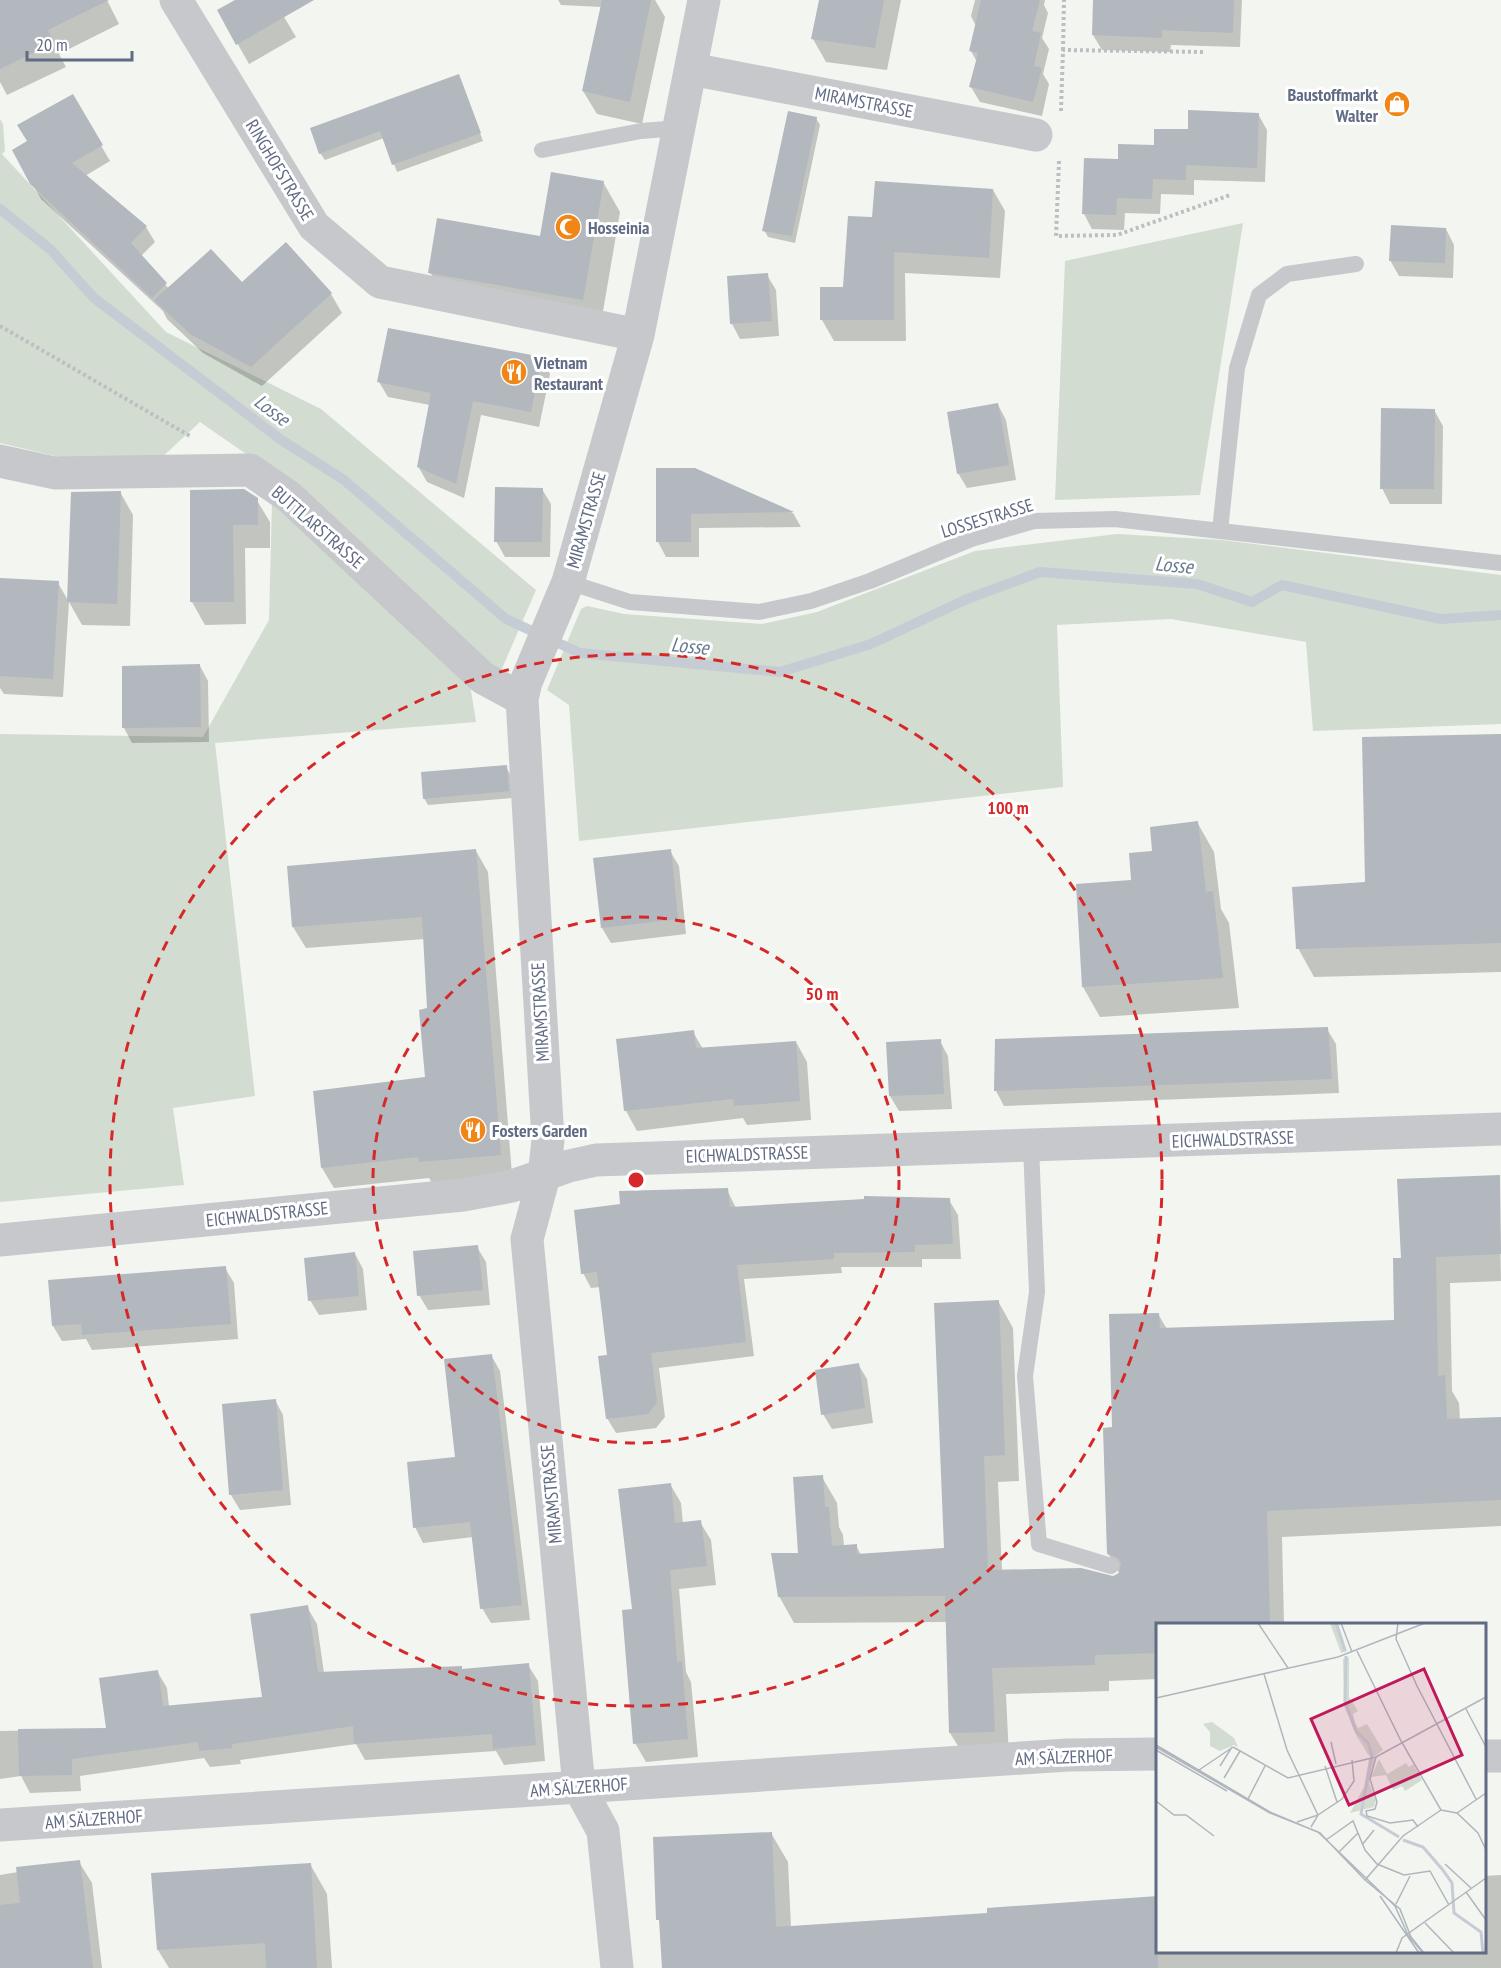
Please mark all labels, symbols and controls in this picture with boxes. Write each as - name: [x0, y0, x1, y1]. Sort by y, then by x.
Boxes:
- scale bar: [27, 24, 132, 62]
- text: 20 m: [36, 33, 68, 56]
- street label: MIRAMSTRASSE: [813, 81, 915, 123]
- place label: Baustoffmarkt Walter: [1287, 83, 1379, 127]
- shop icon: Baustoffmarkt Walter: [1382, 89, 1412, 119]
- street label: RINGHOFSTRASSE: [241, 115, 319, 225]
- mosque icon: Hosseinia: [553, 212, 583, 242]
- place label: Hosseinia: [588, 216, 650, 239]
- place label: Vietnam Restaurant: [533, 351, 604, 395]
- restaurant icon: Vietnam Restaurant: [499, 357, 529, 387]
- water label: Losse: [249, 388, 296, 433]
- street label: MIRAMSTRASSE: [561, 469, 611, 571]
- street label: BUTTLARSTRASSE: [267, 481, 369, 573]
- street label: LOSSESTRASSE: [938, 493, 1036, 543]
- water label: Losse: [1154, 550, 1196, 580]
- water label: Losse: [670, 631, 712, 661]
- text: 100 m: [987, 796, 1029, 819]
- street label: MIRAMSTRASSE: [526, 962, 554, 1062]
- text: 50 m: [806, 982, 838, 1005]
- restaurant icon: Fosters Garden: [458, 1115, 488, 1145]
- place label: Fosters Garden: [492, 1119, 587, 1142]
- street label: EICHWALDSTRASSE: [1171, 1125, 1295, 1153]
- street label: EICHWALDSTRASSE: [685, 1140, 809, 1168]
- centre of rings: [626, 1170, 646, 1190]
- street label: EICHWALDSTRASSE: [205, 1196, 329, 1232]
- street label: MIRAMSTRASSE: [535, 1443, 567, 1545]
- inset map: [1156, 1623, 1486, 1953]
- street label: AM SÄLZERHOF: [1015, 1744, 1113, 1770]
- street label: AM SÄLZERHOF: [529, 1772, 629, 1802]
- street label: AM SÄLZERHOF: [44, 1804, 144, 1834]

